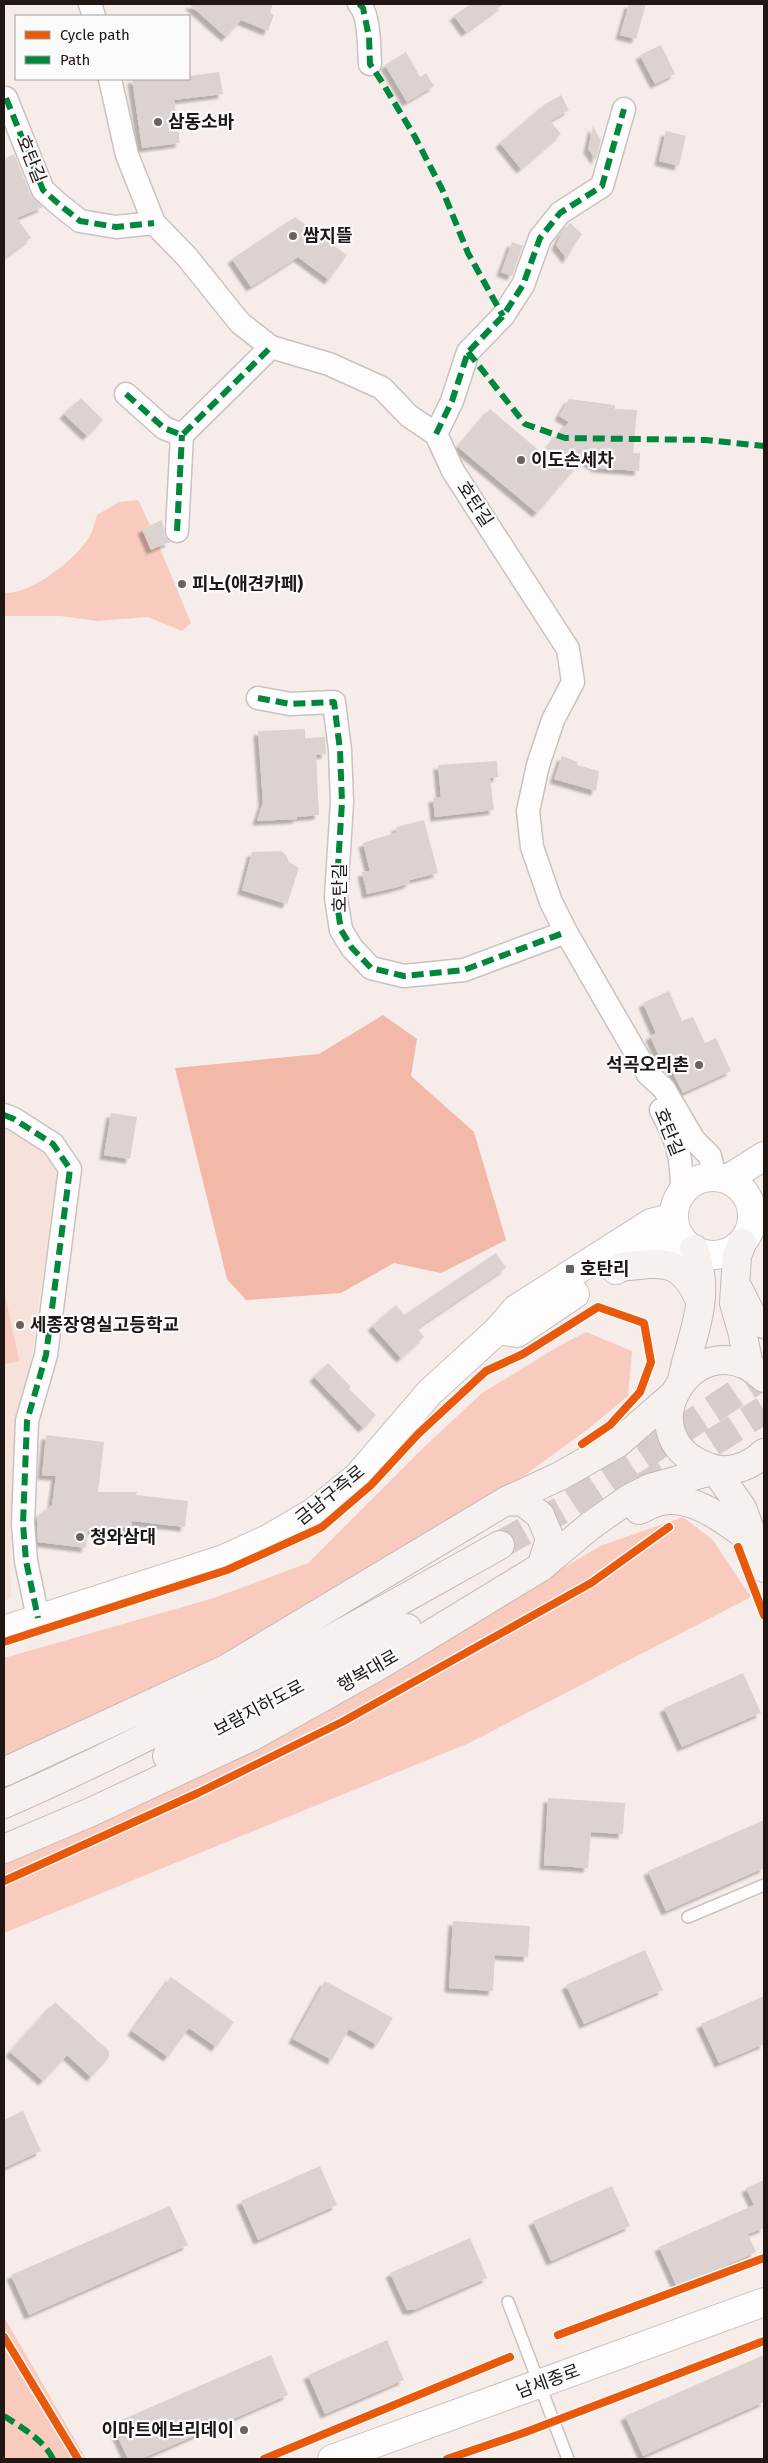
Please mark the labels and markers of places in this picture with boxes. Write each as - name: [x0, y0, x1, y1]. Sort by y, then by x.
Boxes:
- place label: 삼동소바: [168, 111, 235, 133]
- marker: 삼동소바: [152, 116, 164, 128]
- place label: 쌈지뜰: [303, 225, 353, 247]
- marker: 쌈지뜰: [287, 230, 299, 242]
- place label: 이도손세차: [531, 449, 614, 471]
- marker: 이도손세차: [515, 454, 527, 466]
- place label: 피노(애견카페): [192, 573, 303, 595]
- marker: 피노(애견카페): [176, 578, 188, 590]
- place label: 석곡오리촌: [606, 1054, 689, 1076]
- marker: 석곡오리촌: [693, 1059, 705, 1071]
- place label: 호탄리: [580, 1258, 630, 1280]
- marker: 호탄리: [564, 1263, 576, 1275]
- place label: 세종장영실고등학교: [30, 1314, 179, 1336]
- marker: 세종장영실고등학교: [14, 1319, 26, 1331]
- place label: 청와삼대: [90, 1526, 156, 1548]
- marker: 청와삼대: [74, 1531, 86, 1543]
- place label: 이마트에브리데이: [102, 2419, 234, 2441]
- marker: 이마트에브리데이: [238, 2424, 250, 2436]

